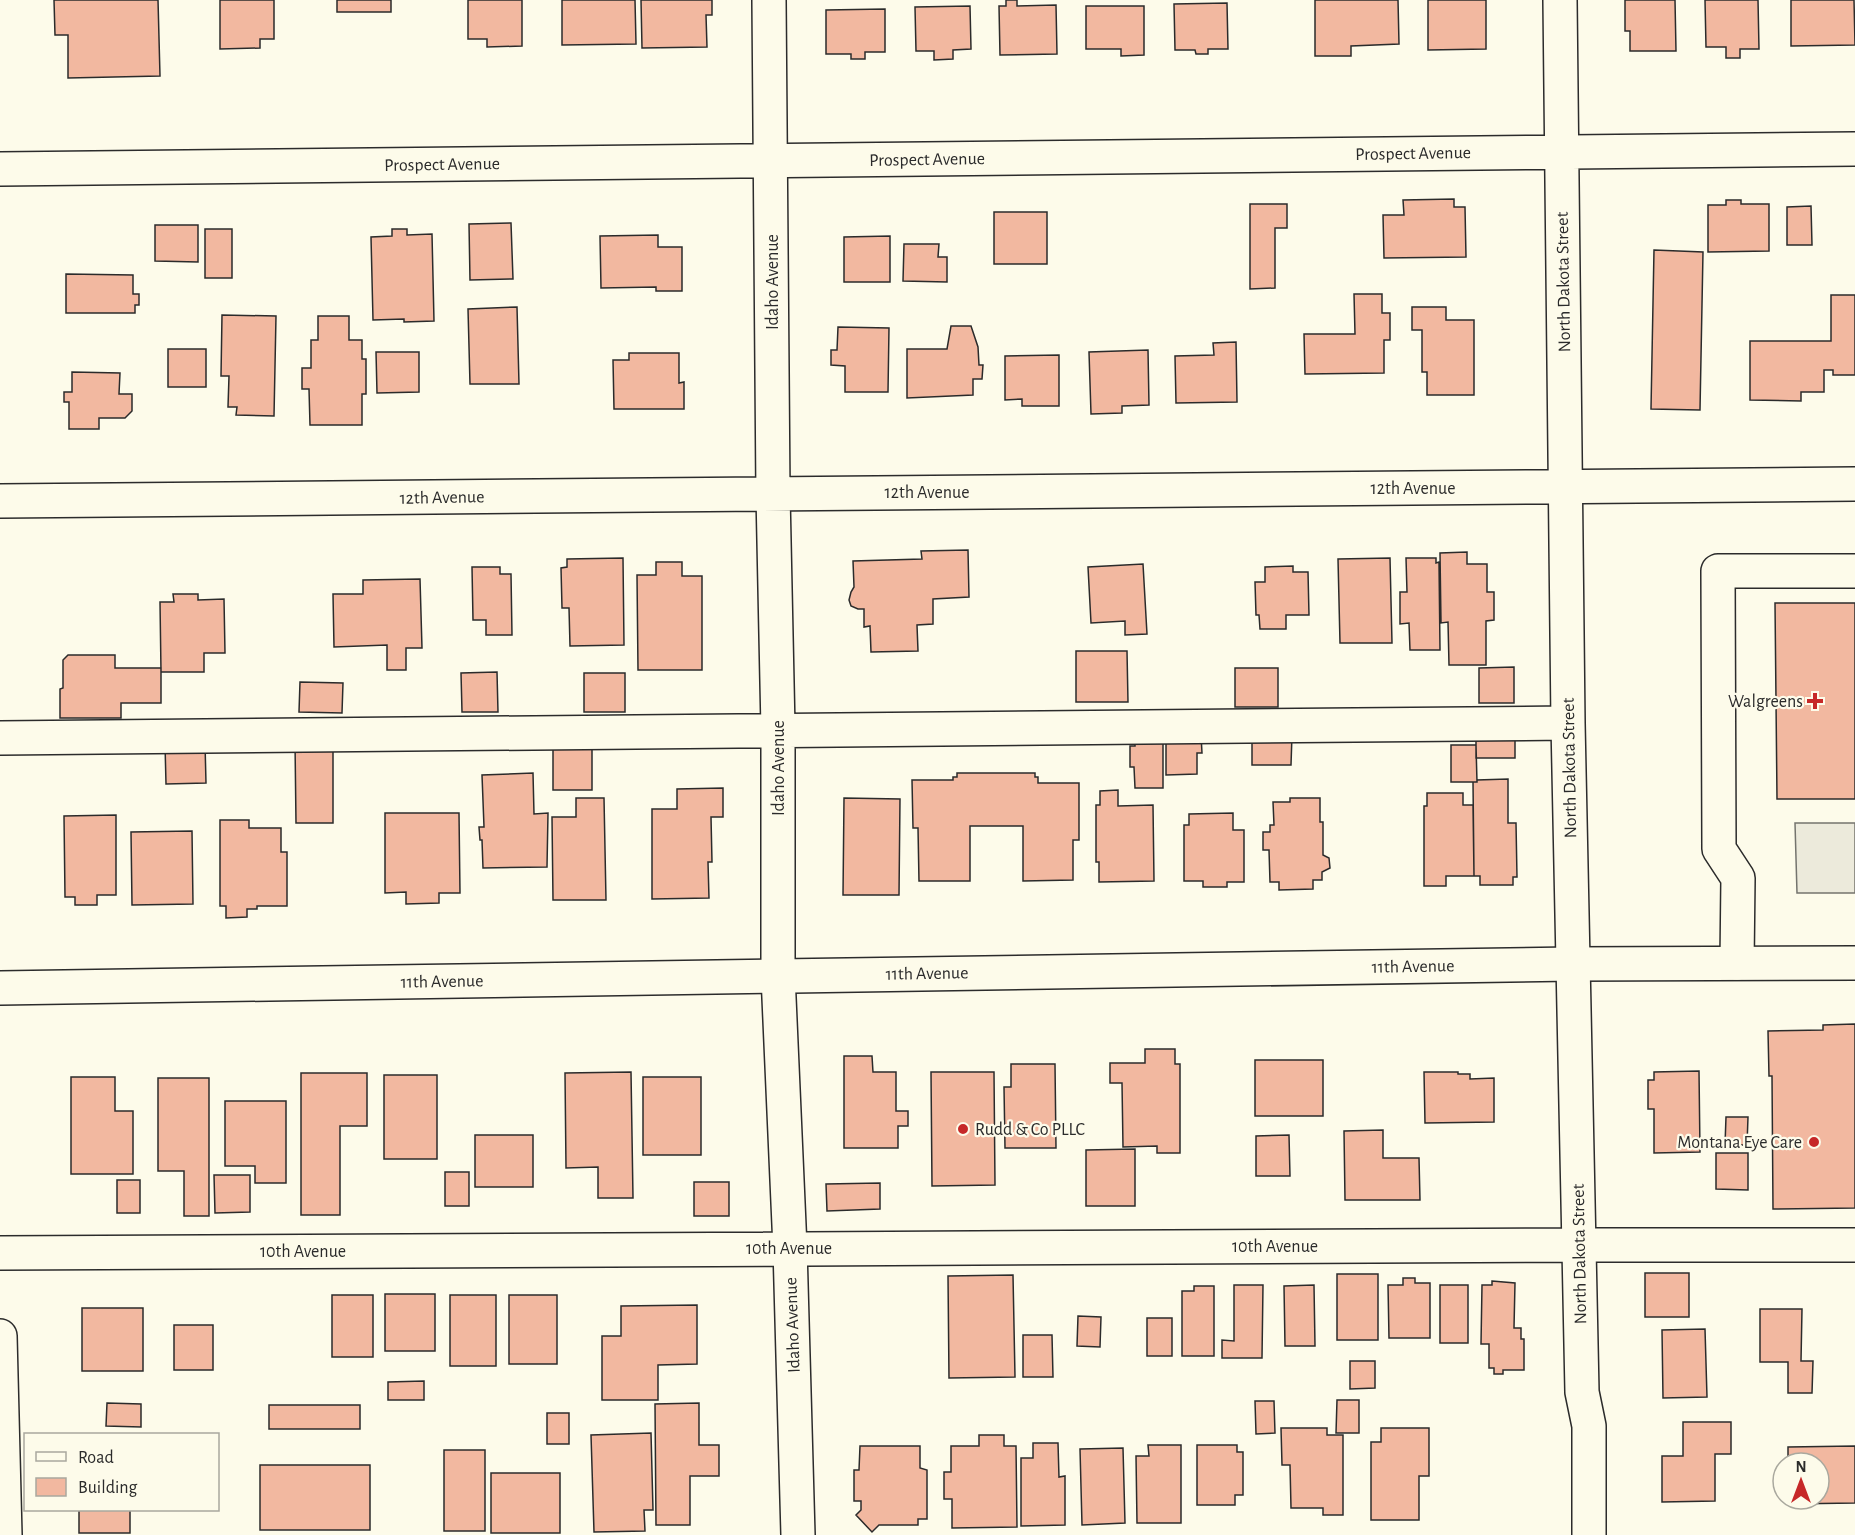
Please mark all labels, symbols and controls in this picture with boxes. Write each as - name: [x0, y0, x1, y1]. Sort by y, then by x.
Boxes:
- street label: Prospect Avenue: [1355, 144, 1471, 164]
- street label: Prospect Avenue: [869, 150, 985, 170]
- street label: Prospect Avenue: [384, 155, 500, 175]
- street label: North Dakota Street: [1554, 211, 1574, 352]
- street label: Idaho Avenue: [764, 234, 782, 330]
- street label: 12th Avenue: [1371, 480, 1455, 498]
- street label: 12th Avenue: [885, 484, 969, 502]
- street label: 12th Avenue: [399, 488, 485, 508]
- place label: Walgreens: [1728, 693, 1803, 711]
- marker: Walgreens: [1808, 694, 1822, 708]
- street label: North Dakota Street: [1560, 697, 1580, 838]
- street label: Idaho Avenue: [770, 720, 788, 816]
- street label: 11th Avenue: [1371, 957, 1455, 977]
- street label: 11th Avenue: [885, 964, 969, 984]
- street label: 11th Avenue: [400, 972, 484, 992]
- place label: Rudd & Co PLLC: [975, 1121, 1085, 1139]
- marker: Rudd & Co PLLC: [956, 1122, 970, 1136]
- place label: Montana Eye Care: [1677, 1134, 1802, 1152]
- marker: Montana Eye Care: [1807, 1135, 1821, 1149]
- street label: North Dakota Street: [1570, 1183, 1590, 1324]
- street label: 10th Avenue: [1232, 1238, 1318, 1256]
- street label: 10th Avenue: [746, 1240, 832, 1258]
- street label: 10th Avenue: [260, 1243, 346, 1261]
- street label: Idaho Avenue: [782, 1277, 804, 1373]
- legend: [24, 1433, 219, 1511]
- text: Road: [78, 1449, 114, 1467]
- north arrow: [1771, 1451, 1831, 1511]
- text: N: [1795, 1459, 1807, 1475]
- text: Building: [78, 1479, 138, 1497]

